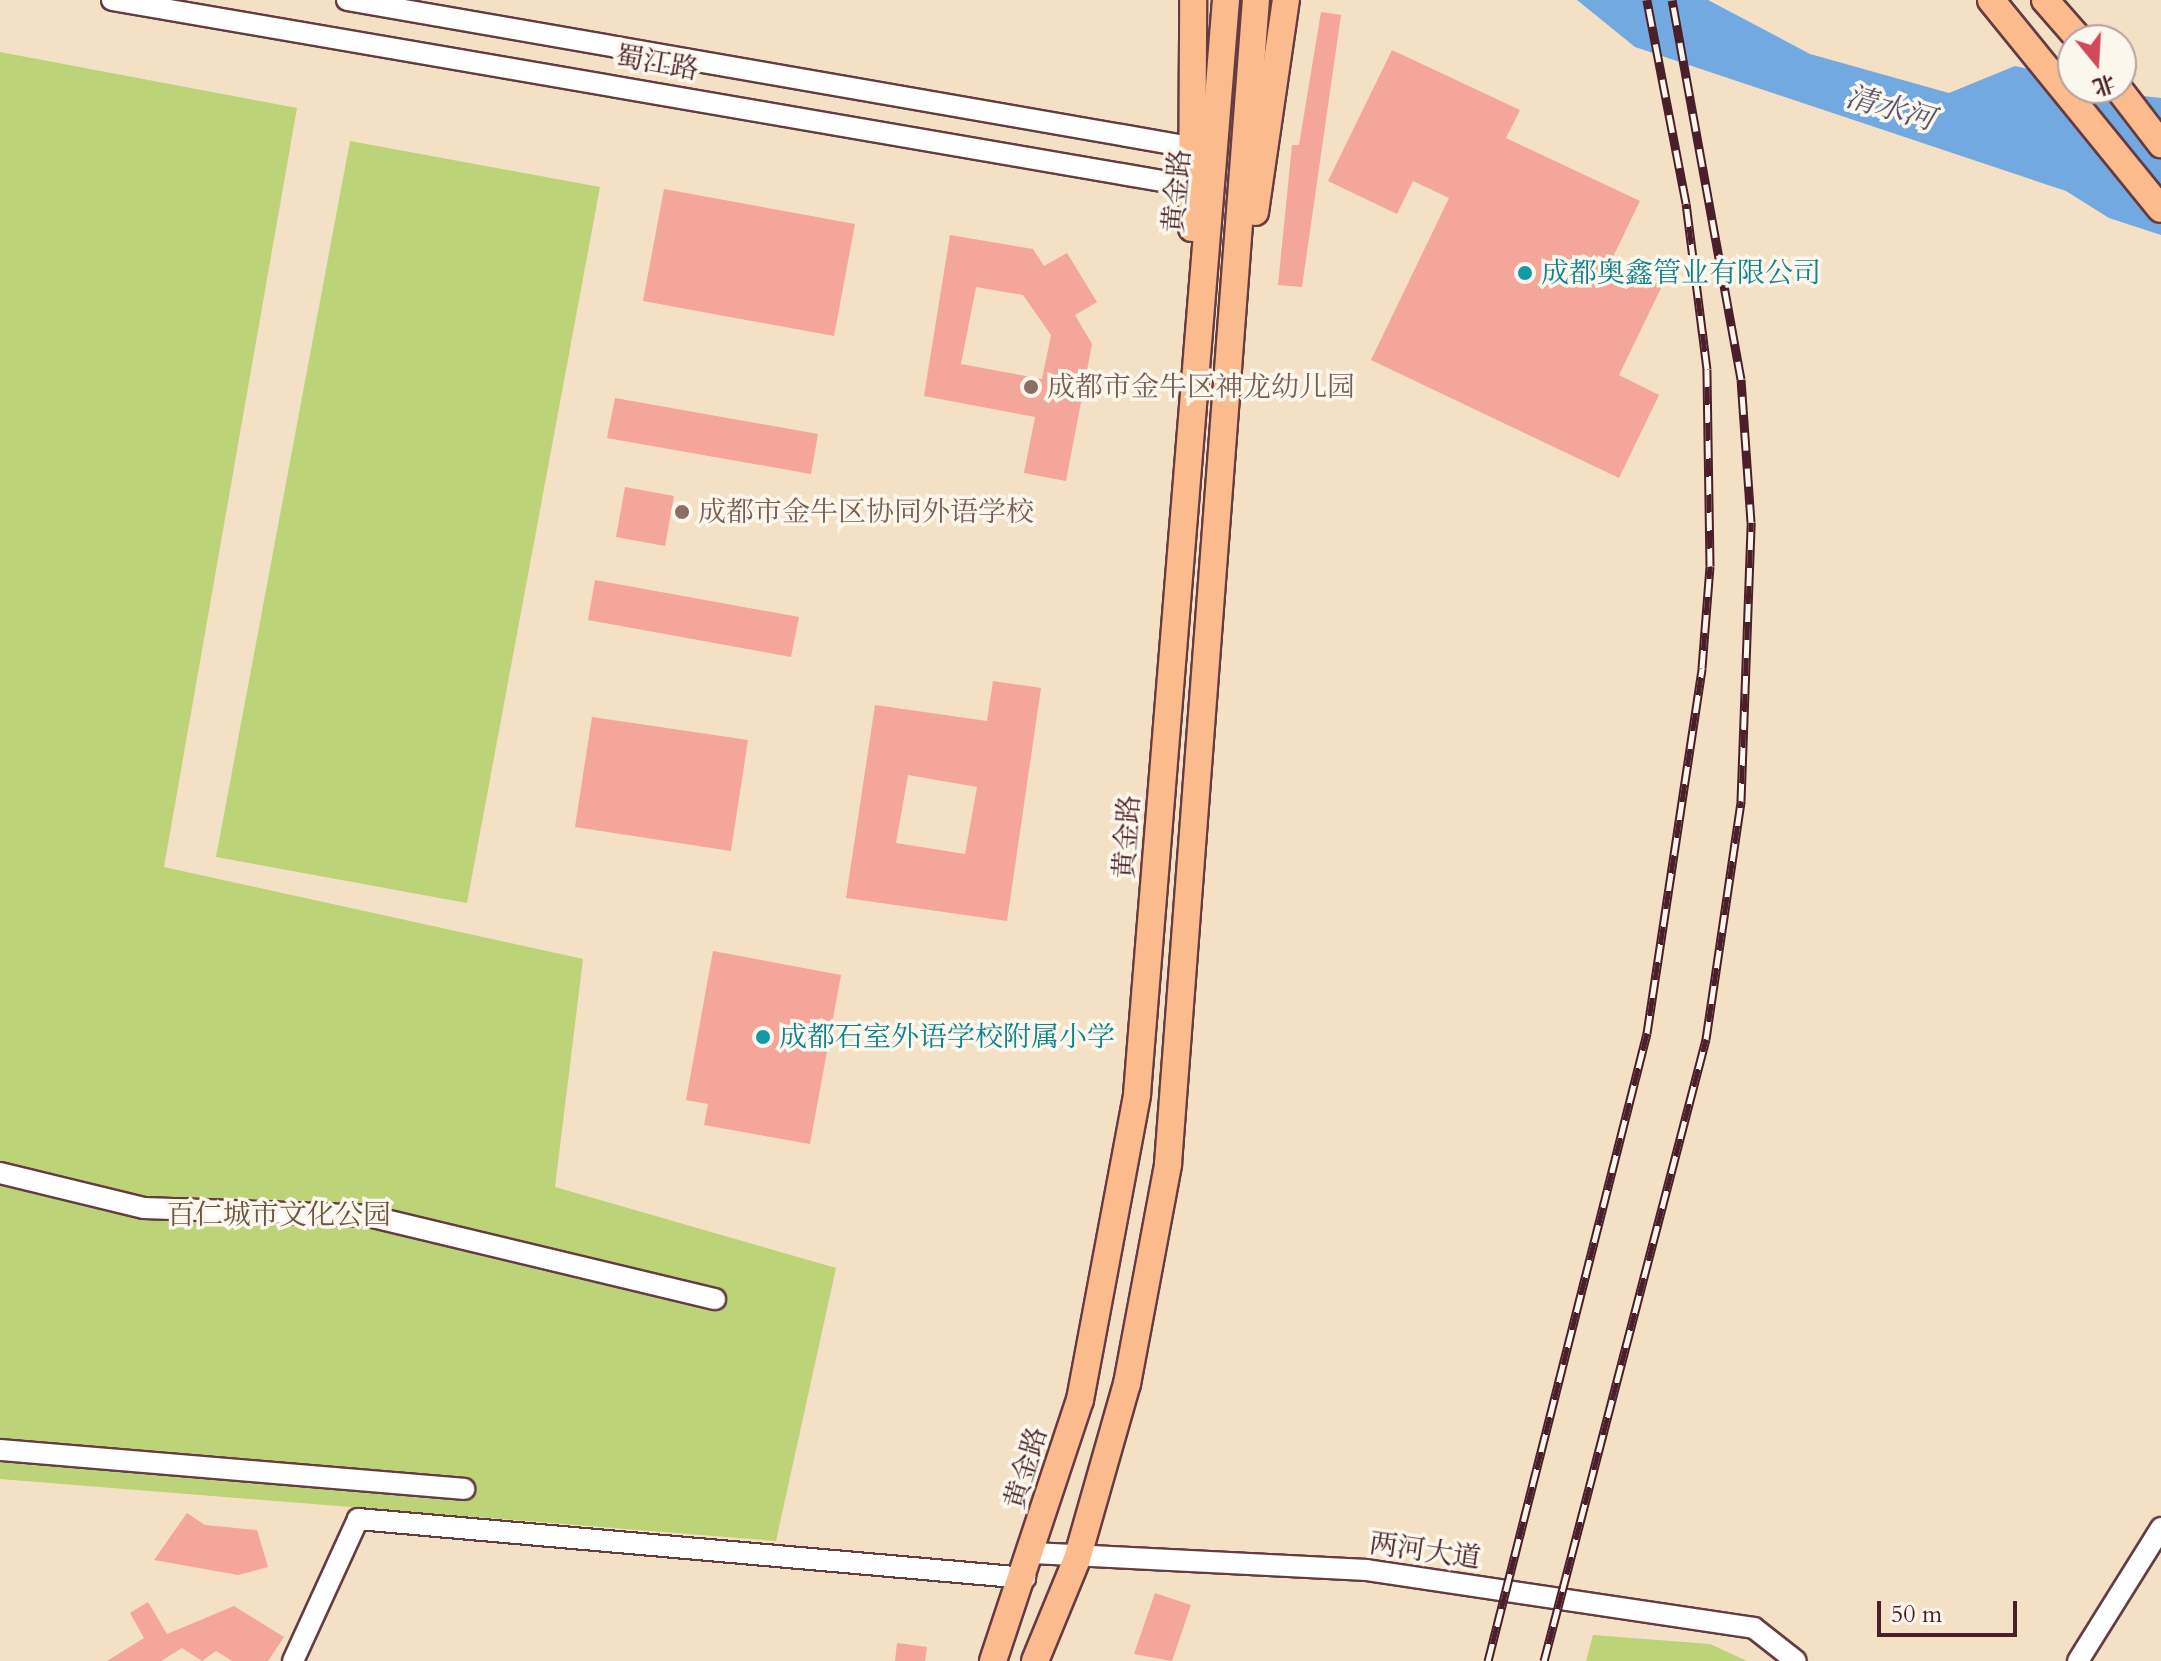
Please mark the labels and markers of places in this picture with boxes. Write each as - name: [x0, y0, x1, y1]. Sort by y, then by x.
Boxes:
- place label: 成都奥鑫管业有限公司: [1541, 256, 1821, 290]
- marker: 成都奥鑫管业有限公司: [1516, 264, 1534, 282]
- place label: 成都市金牛区神龙幼儿园: [1047, 370, 1355, 404]
- marker: 成都市金牛区神龙幼儿园: [1022, 378, 1040, 396]
- place label: 成都市金牛区协同外语学校: [698, 495, 1034, 529]
- marker: 成都市金牛区协同外语学校: [673, 503, 691, 521]
- place label: 成都石室外语学校附属小学: [779, 1020, 1115, 1054]
- marker: 成都石室外语学校附属小学: [754, 1028, 772, 1046]

